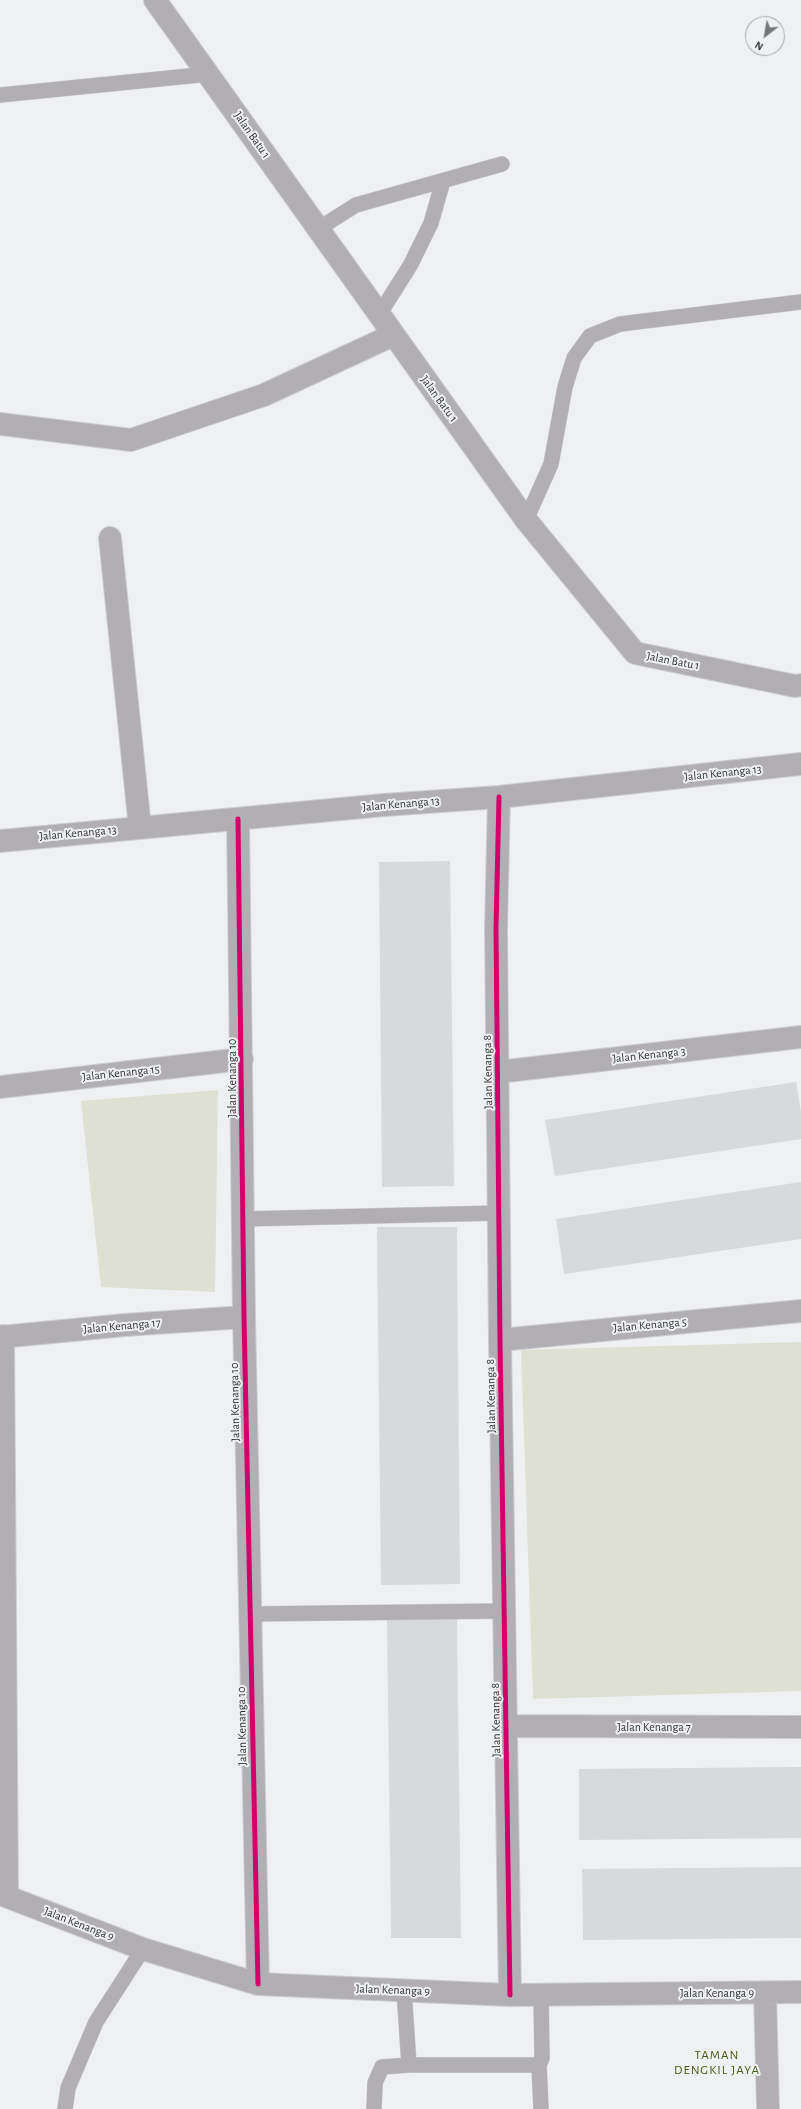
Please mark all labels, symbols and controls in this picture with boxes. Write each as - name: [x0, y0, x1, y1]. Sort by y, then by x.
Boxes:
- north arrow: [745, 16, 785, 56]
- text: N: [753, 39, 765, 53]
- street label: Jalan Batu 1: [231, 109, 273, 161]
- street label: Jalan Batu 1: [417, 373, 461, 425]
- street label: Jalan Batu 1: [645, 649, 701, 673]
- street label: Jalan Kenanga 13: [684, 762, 762, 784]
- street label: Jalan Kenanga 13: [362, 793, 440, 815]
- street label: Jalan Kenanga 13: [39, 822, 117, 844]
- street label: Jalan Kenanga 8: [480, 1035, 496, 1109]
- street label: Jalan Kenanga 10: [225, 1039, 239, 1117]
- street label: Jalan Kenanga 3: [612, 1044, 686, 1066]
- street label: Jalan Kenanga 15: [82, 1062, 160, 1084]
- street label: Jalan Kenanga 17: [83, 1315, 161, 1337]
- street label: Jalan Kenanga 5: [613, 1315, 687, 1335]
- street label: Jalan Kenanga 8: [483, 1359, 499, 1433]
- street label: Jalan Kenanga 10: [227, 1362, 243, 1442]
- street label: Jalan Kenanga 8: [488, 1683, 504, 1757]
- street label: Jalan Kenanga 10: [234, 1686, 250, 1766]
- street label: Jalan Kenanga 7: [617, 1720, 691, 1734]
- street label: Jalan Kenanga 9: [42, 1904, 116, 1944]
- street label: Jalan Kenanga 9: [356, 1982, 430, 1998]
- street label: Jalan Kenanga 9: [680, 1986, 754, 2000]
- district label: TAMAN DENGKIL JAYA: [674, 2047, 760, 2078]

